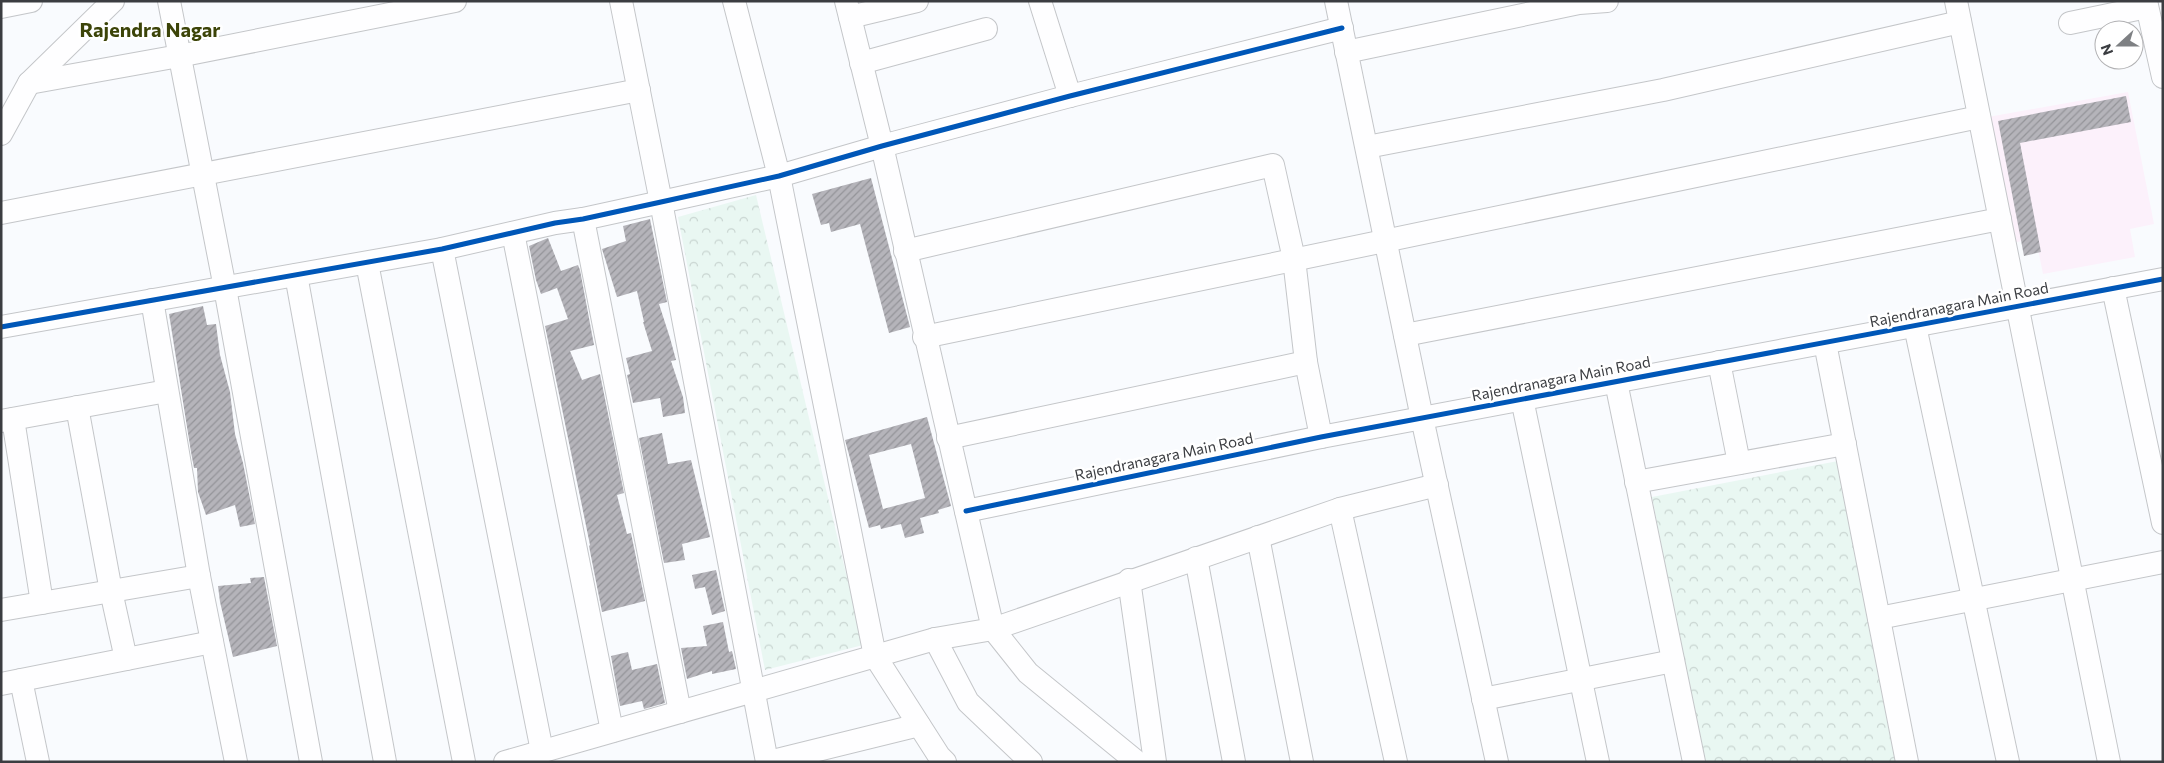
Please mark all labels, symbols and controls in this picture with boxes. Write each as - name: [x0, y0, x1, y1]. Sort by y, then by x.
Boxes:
- district label: Rajendra Nagar: [79, 17, 221, 41]
- north arrow: [2094, 20, 2144, 70]
- text: N: [2097, 42, 2116, 58]
- street label: Rajendranagara Main Road: [1868, 278, 2050, 330]
- street label: Rajendranagara Main Road: [1470, 352, 1652, 404]
- street label: Rajendranagara Main Road: [1073, 428, 1255, 484]

